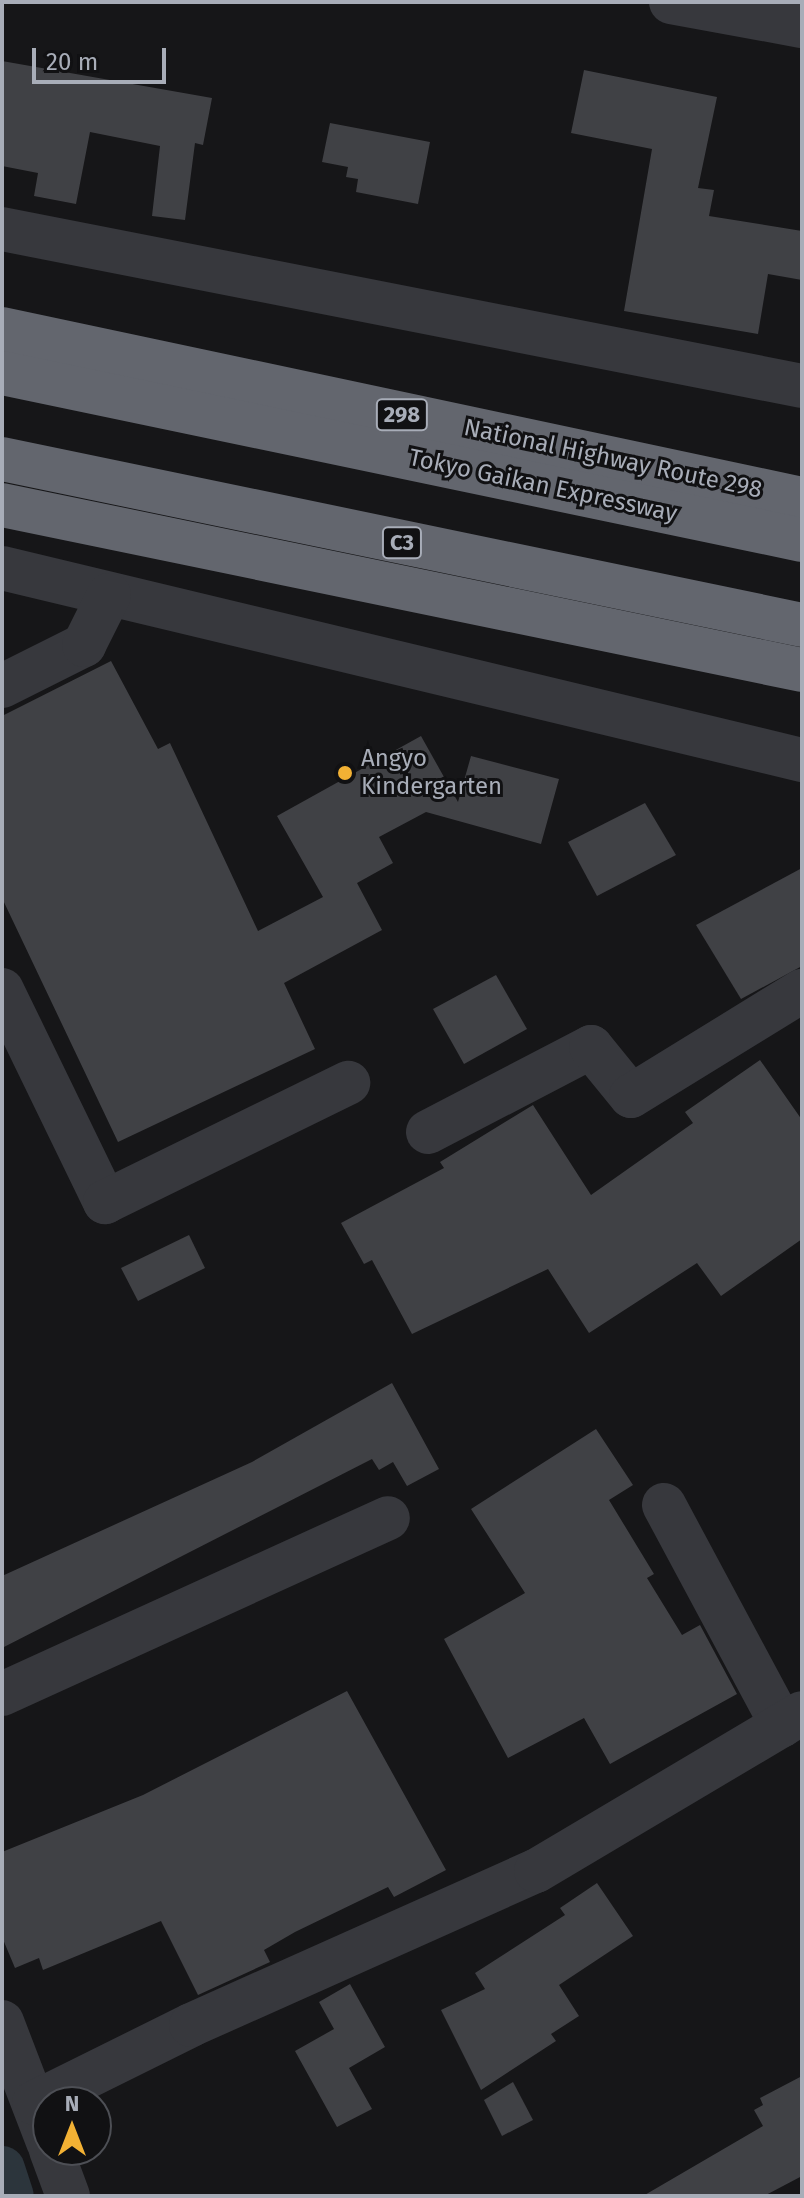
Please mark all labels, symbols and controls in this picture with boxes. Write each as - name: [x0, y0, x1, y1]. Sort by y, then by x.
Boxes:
- scale bar: [36, 32, 170, 82]
- text: 20 m: [46, 48, 98, 76]
- road number: 298: [374, 397, 430, 433]
- street label: National Highway Route 298: [461, 413, 765, 505]
- street label: Tokyo Gaikan Expressway: [406, 443, 680, 529]
- road number: C3: [380, 525, 424, 561]
- place label: Angyo Kindergarten: [361, 745, 502, 801]
- marker: Angyo Kindergarten: [336, 764, 354, 782]
- north arrow: [32, 2086, 112, 2166]
- text: N: [65, 2090, 79, 2117]

